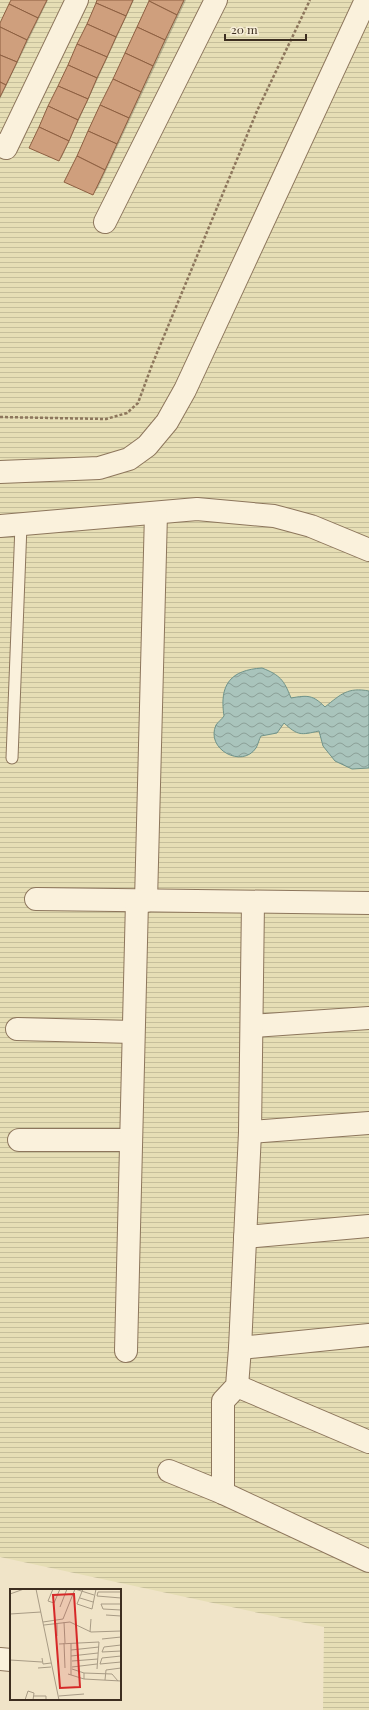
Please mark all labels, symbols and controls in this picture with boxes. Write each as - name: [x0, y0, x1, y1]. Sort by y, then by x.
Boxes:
- scale bar: [225, 16, 306, 42]
- text: 20 m: [231, 21, 258, 37]
- inset map: [10, 1589, 121, 1700]

